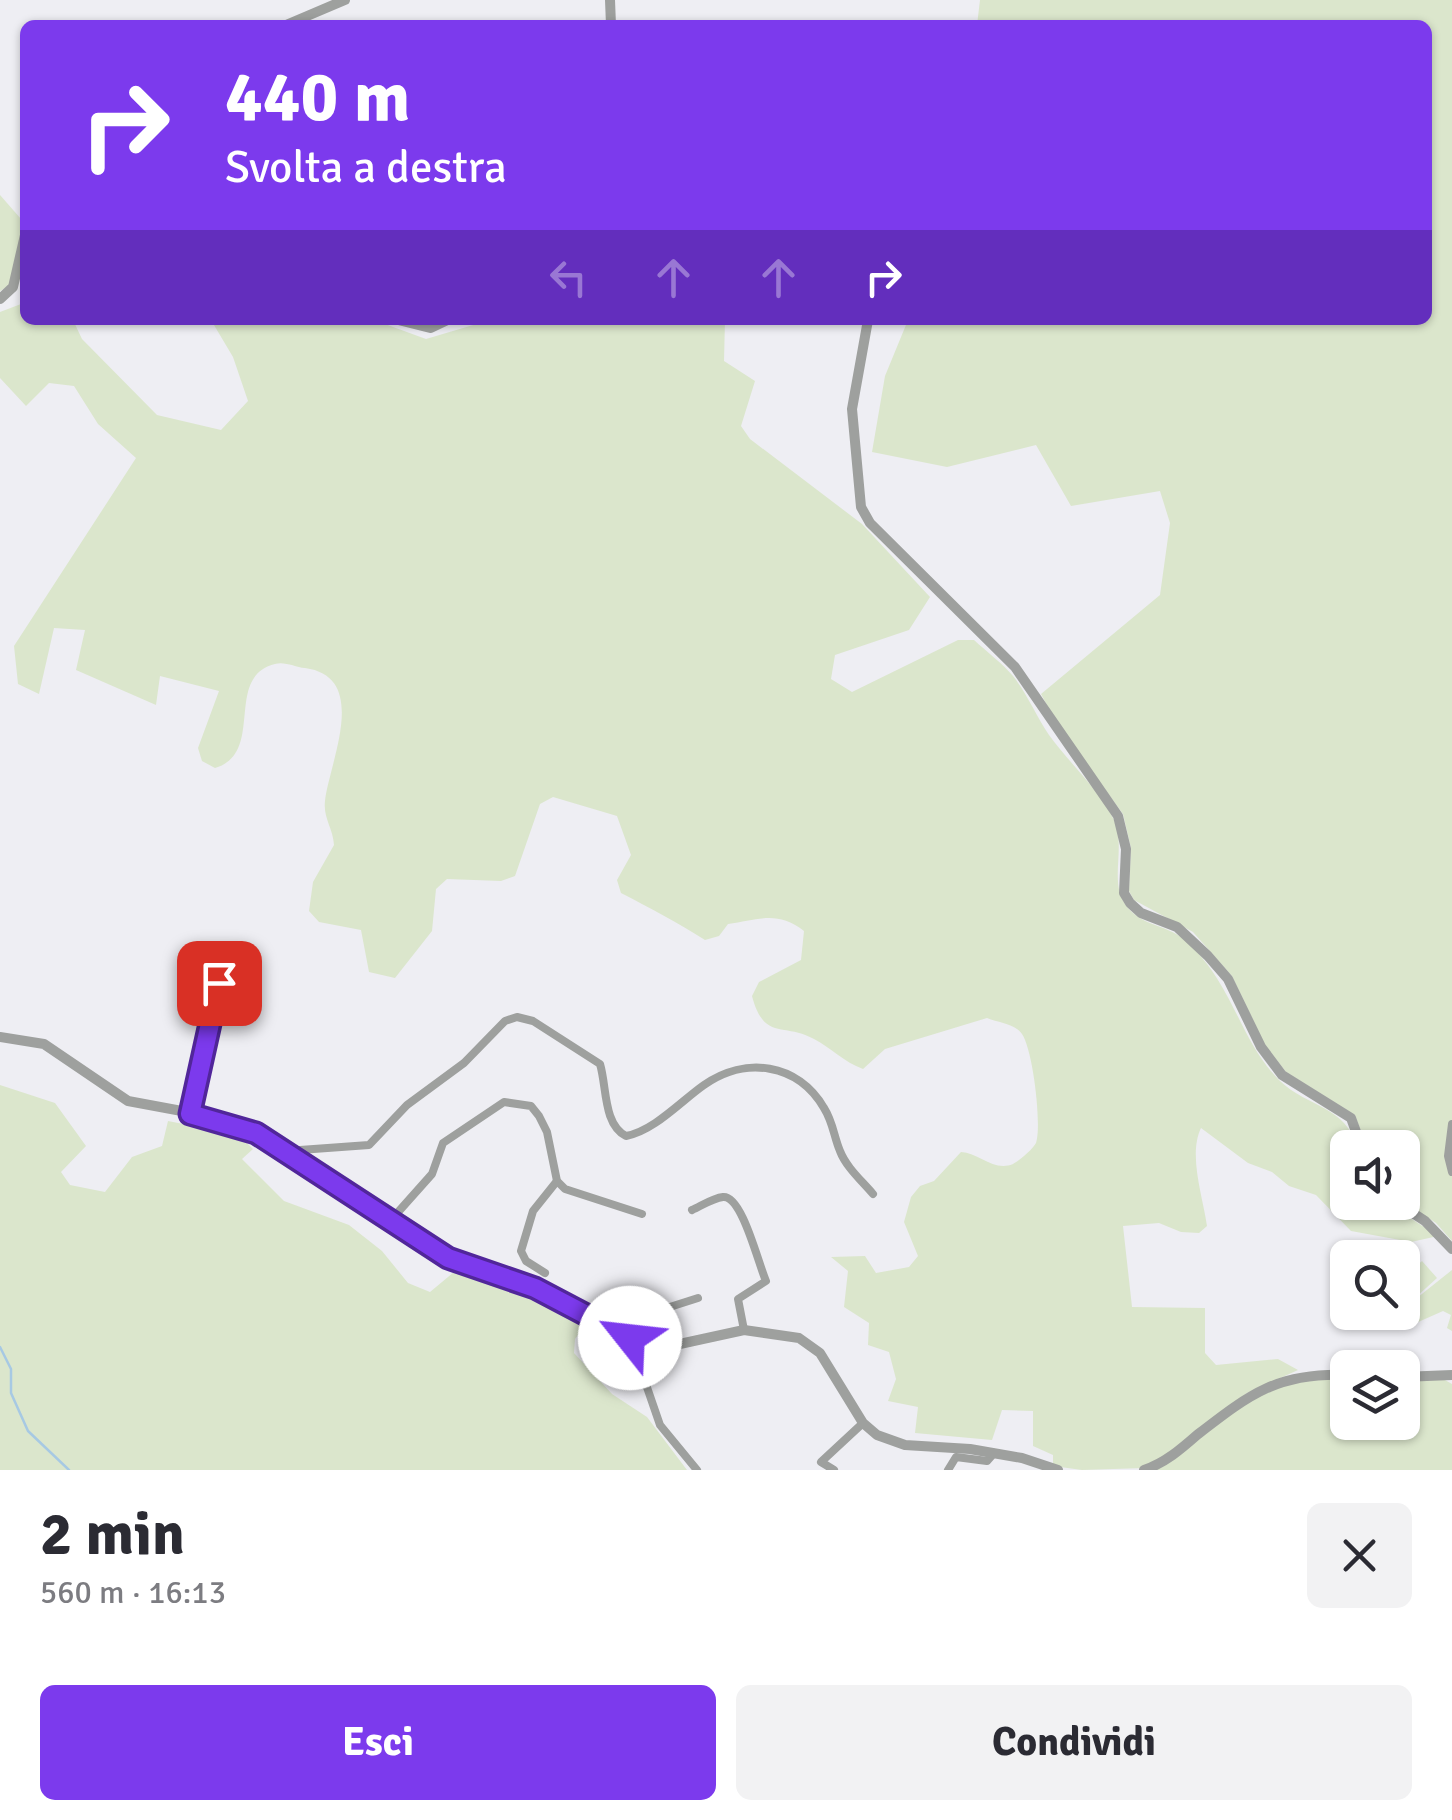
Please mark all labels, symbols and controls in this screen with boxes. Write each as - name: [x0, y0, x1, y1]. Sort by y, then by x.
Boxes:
- text: 440 m: [225, 54, 410, 140]
- icon: right: [60, 60, 190, 190]
- text: Svolta a destra: [225, 140, 507, 195]
- icon: left: [541, 250, 596, 305]
- icon: ahead: [646, 250, 701, 305]
- icon: ahead: [751, 250, 806, 305]
- icon: right: [856, 250, 911, 305]
- pin: [177, 941, 262, 1026]
- icon: arrive: [192, 956, 247, 1011]
- map controls: [1330, 1130, 1420, 1440]
- button: sound: [1330, 1130, 1420, 1220]
- button: search: [1330, 1240, 1420, 1330]
- position arrow: [578, 1286, 682, 1390]
- button: layers: [1330, 1350, 1420, 1440]
- text: 2 min: [40, 1498, 185, 1572]
- button: close: [1307, 1503, 1412, 1608]
- text: 560 m · 16:13: [40, 1573, 226, 1612]
- button: Esci: [40, 1685, 716, 1800]
- button: Condividi: [736, 1685, 1412, 1800]

